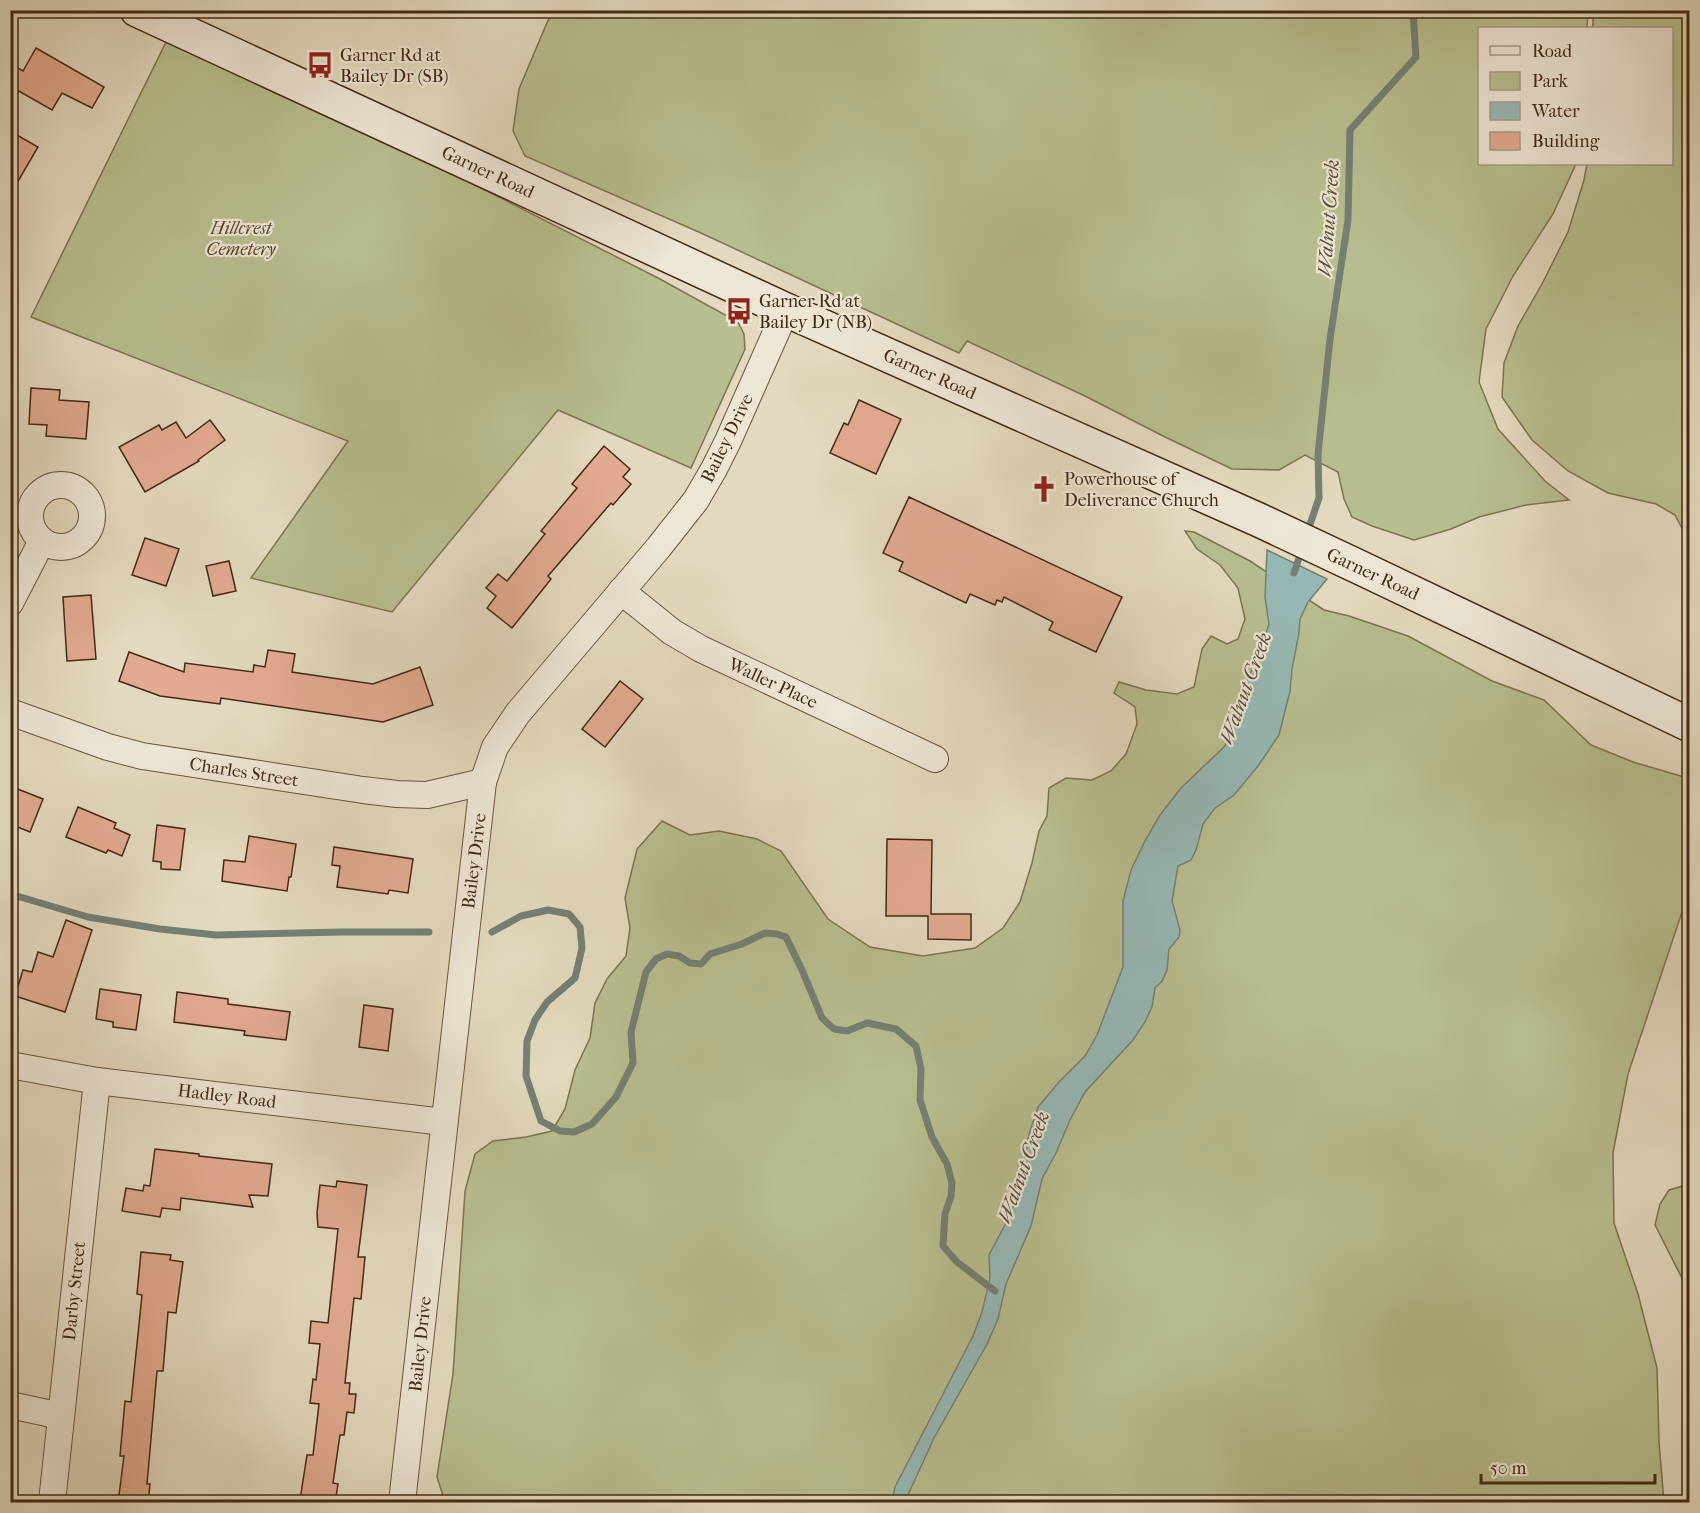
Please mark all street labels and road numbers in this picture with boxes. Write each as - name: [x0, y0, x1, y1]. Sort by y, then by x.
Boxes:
- street label: Garner Road: [438, 142, 538, 203]
- street label: Garner Road: [880, 345, 980, 404]
- street label: Bailey Drive: [697, 390, 758, 486]
- street label: Garner Road: [1323, 544, 1423, 605]
- street label: Waller Place: [724, 653, 821, 713]
- street label: Charles Street: [188, 754, 300, 792]
- street label: Bailey Drive: [458, 812, 491, 910]
- street label: Hadley Road: [176, 1080, 278, 1113]
- street label: Darby Street: [59, 1240, 90, 1342]
- street label: Bailey Drive: [405, 1295, 436, 1393]

